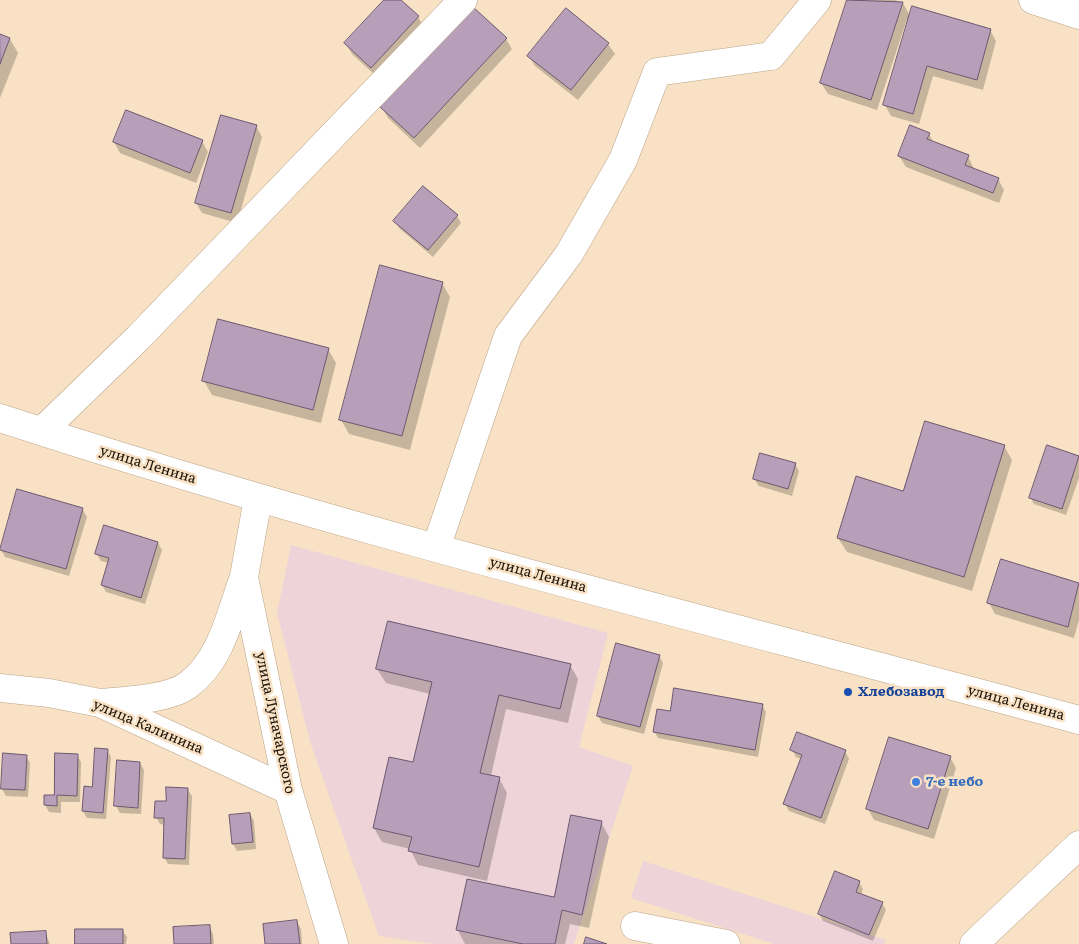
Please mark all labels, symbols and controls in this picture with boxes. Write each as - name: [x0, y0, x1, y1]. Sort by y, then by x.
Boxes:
- street label: улица Ленина: [98, 442, 198, 488]
- street label: улица Ленина: [488, 554, 588, 596]
- street label: улица Луначарского: [252, 651, 298, 795]
- street label: улица Ленина: [966, 682, 1066, 724]
- place label: Хлебозавод: [858, 684, 944, 700]
- marker: Хлебозавод: [842, 686, 854, 698]
- street label: улица Калинина: [90, 696, 206, 758]
- place label: 7-е небо: [926, 774, 983, 790]
- marker: 7-е небо: [910, 776, 922, 788]

